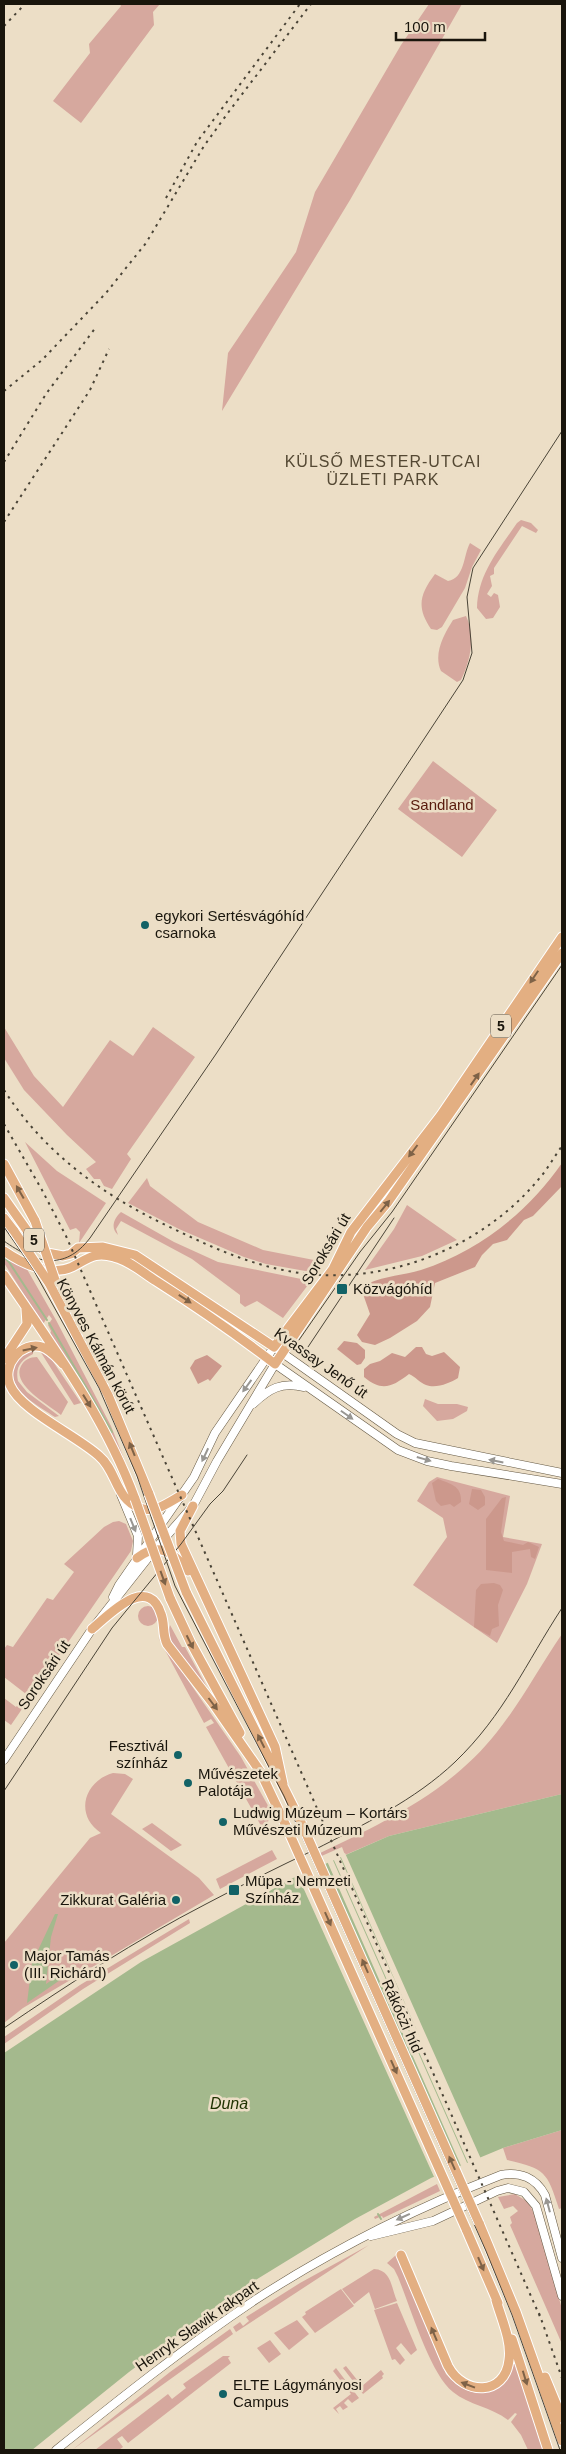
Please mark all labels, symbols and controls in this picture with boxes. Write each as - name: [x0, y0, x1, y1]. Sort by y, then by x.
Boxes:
- scale bar: [396, 10, 485, 42]
- text: 100 m: [404, 18, 446, 35]
- district label: KÜLSŐ MESTER-UTCAI ÜZLETI PARK: [285, 452, 481, 488]
- park label: Sandland: [410, 796, 474, 813]
- place label: egykori Sertésvágóhíd csarnoka: [155, 907, 304, 941]
- marker: egykori Sertésvágóhíd csarnoka: [139, 919, 151, 931]
- one-way arrow: [530, 970, 539, 984]
- road number: 5: [491, 1014, 511, 1038]
- one-way arrow: [470, 1073, 480, 1086]
- one-way arrow: [408, 1144, 418, 1158]
- one-way arrow: [16, 1185, 24, 1199]
- one-way arrow: [379, 1200, 390, 1213]
- street label: Soroksári út: [298, 1209, 354, 1287]
- road number: 5: [24, 1228, 44, 1252]
- street label: Könyves Kálmán körút: [54, 1276, 140, 1417]
- place label: Közvágóhíd: [353, 1280, 432, 1297]
- marker: Közvágóhíd: [335, 1282, 349, 1296]
- one-way arrow: [178, 1295, 191, 1304]
- street label: Kvassay Jenő út: [271, 1324, 372, 1402]
- one-way arrow: [22, 1344, 38, 1352]
- one-way arrow: [242, 1379, 252, 1393]
- one-way arrow: [83, 1394, 92, 1407]
- one-way arrow: [340, 1410, 354, 1420]
- one-way arrow: [128, 1441, 136, 1456]
- one-way arrow: [200, 1448, 208, 1462]
- one-way arrow: [417, 1456, 432, 1464]
- one-way arrow: [488, 1456, 504, 1464]
- one-way arrow: [130, 1518, 138, 1532]
- one-way arrow: [159, 1571, 167, 1586]
- one-way arrow: [186, 1635, 195, 1649]
- street label: Soroksári út: [14, 1636, 73, 1713]
- one-way arrow: [208, 1697, 219, 1710]
- one-way arrow: [257, 1734, 265, 1748]
- place label: Fesztivál színház: [109, 1737, 168, 1771]
- marker: Fesztivál színház: [172, 1749, 184, 1761]
- place label: Művészetek Palotája: [198, 1765, 279, 1799]
- marker: Művészetek Palotája: [182, 1777, 194, 1789]
- place label: Ludwig Múzeum – Kortárs Művészeti Múzeum: [233, 1804, 407, 1838]
- marker: Ludwig Múzeum – Kortárs Művészeti Múzeum: [217, 1816, 229, 1828]
- place label: Müpa - Nemzeti Színház: [245, 1872, 351, 1906]
- marker: Müpa - Nemzeti Színház: [227, 1883, 241, 1897]
- place label: Zikkurat Galéria: [60, 1891, 167, 1908]
- marker: Zikkurat Galéria: [170, 1894, 182, 1906]
- one-way arrow: [324, 1912, 332, 1926]
- place label: Major Tamás (III. Richárd): [24, 1947, 110, 1981]
- marker: Major Tamás (III. Richárd): [8, 1959, 20, 1971]
- one-way arrow: [360, 1959, 368, 1973]
- street label: Rákóczi híd: [379, 1977, 426, 2055]
- one-way arrow: [390, 2060, 398, 2074]
- water label: Duna: [210, 2095, 248, 2112]
- one-way arrow: [448, 2156, 456, 2170]
- one-way arrow: [544, 2198, 552, 2213]
- one-way arrow: [396, 2213, 410, 2221]
- one-way arrow: [477, 2257, 485, 2272]
- street label: Henryk Sławik rakpart: [132, 2276, 262, 2374]
- one-way arrow: [429, 2326, 437, 2341]
- one-way arrow: [522, 2371, 529, 2386]
- place label: ELTE Lágymányosi Campus: [233, 2376, 362, 2410]
- one-way arrow: [460, 2381, 475, 2389]
- marker: ELTE Lágymányosi Campus: [217, 2388, 229, 2400]

